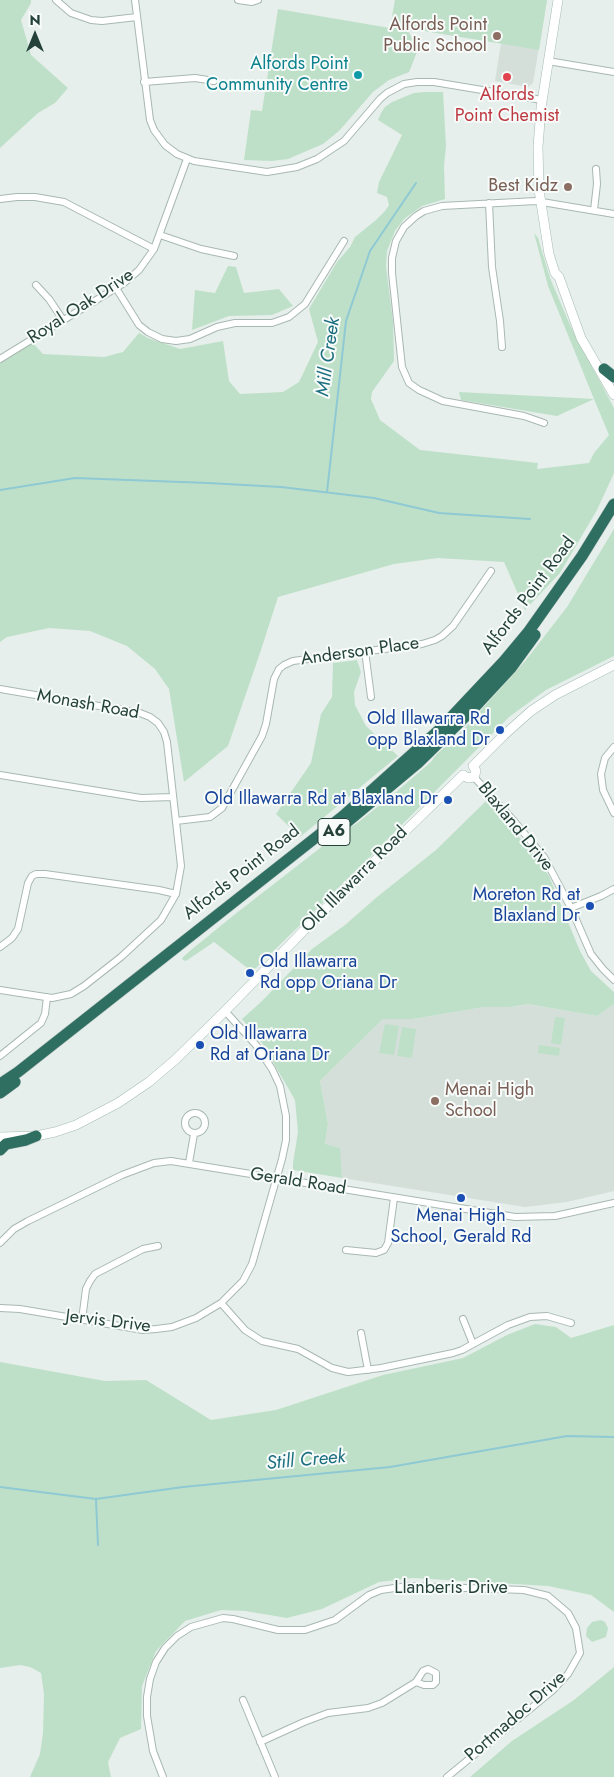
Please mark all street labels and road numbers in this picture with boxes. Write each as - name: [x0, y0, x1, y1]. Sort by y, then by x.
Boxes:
- street label: Royal Oak Drive: [24, 265, 138, 349]
- street label: Alfords Point Road: [478, 533, 580, 659]
- street label: Anderson Place: [299, 633, 421, 671]
- street label: Monash Road: [35, 685, 141, 725]
- street label: Blaxland Drive: [473, 778, 557, 876]
- road number: A6: [318, 819, 350, 846]
- street label: Alfords Point Road: [179, 821, 305, 925]
- street label: Old Illawarra Road: [297, 822, 413, 938]
- street label: Gerald Road: [249, 1164, 347, 1200]
- street label: Jervis Drive: [64, 1306, 152, 1338]
- street label: Llanberis Drive: [394, 1578, 508, 1600]
- street label: Portmadoc Drive: [461, 1667, 571, 1767]

